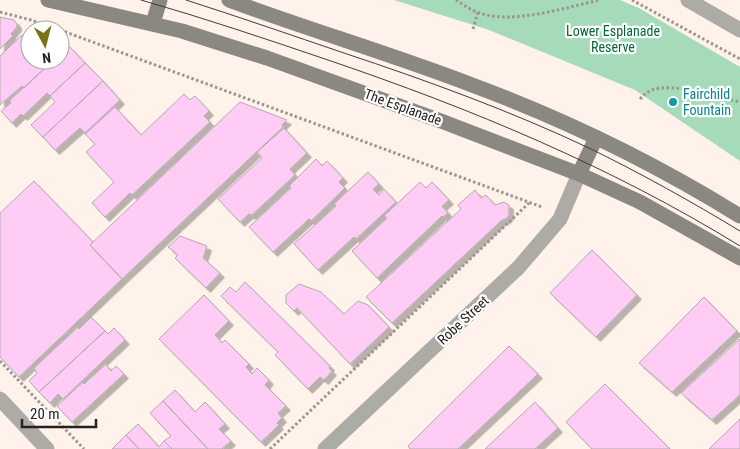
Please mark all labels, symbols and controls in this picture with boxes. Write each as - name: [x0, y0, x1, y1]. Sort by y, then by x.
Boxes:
- north arrow: [20, 20, 70, 70]
- park label: Lower Esplanade Reserve: [566, 23, 660, 55]
- text: N: [41, 49, 52, 66]
- street label: The Esplanade: [362, 86, 444, 129]
- place label: Fairchild Fountain: [683, 86, 731, 118]
- marker: Fairchild Fountain: [667, 96, 679, 108]
- street label: Robe Street: [434, 292, 492, 348]
- scale bar: [22, 396, 96, 428]
- text: 20 m: [30, 405, 60, 423]

